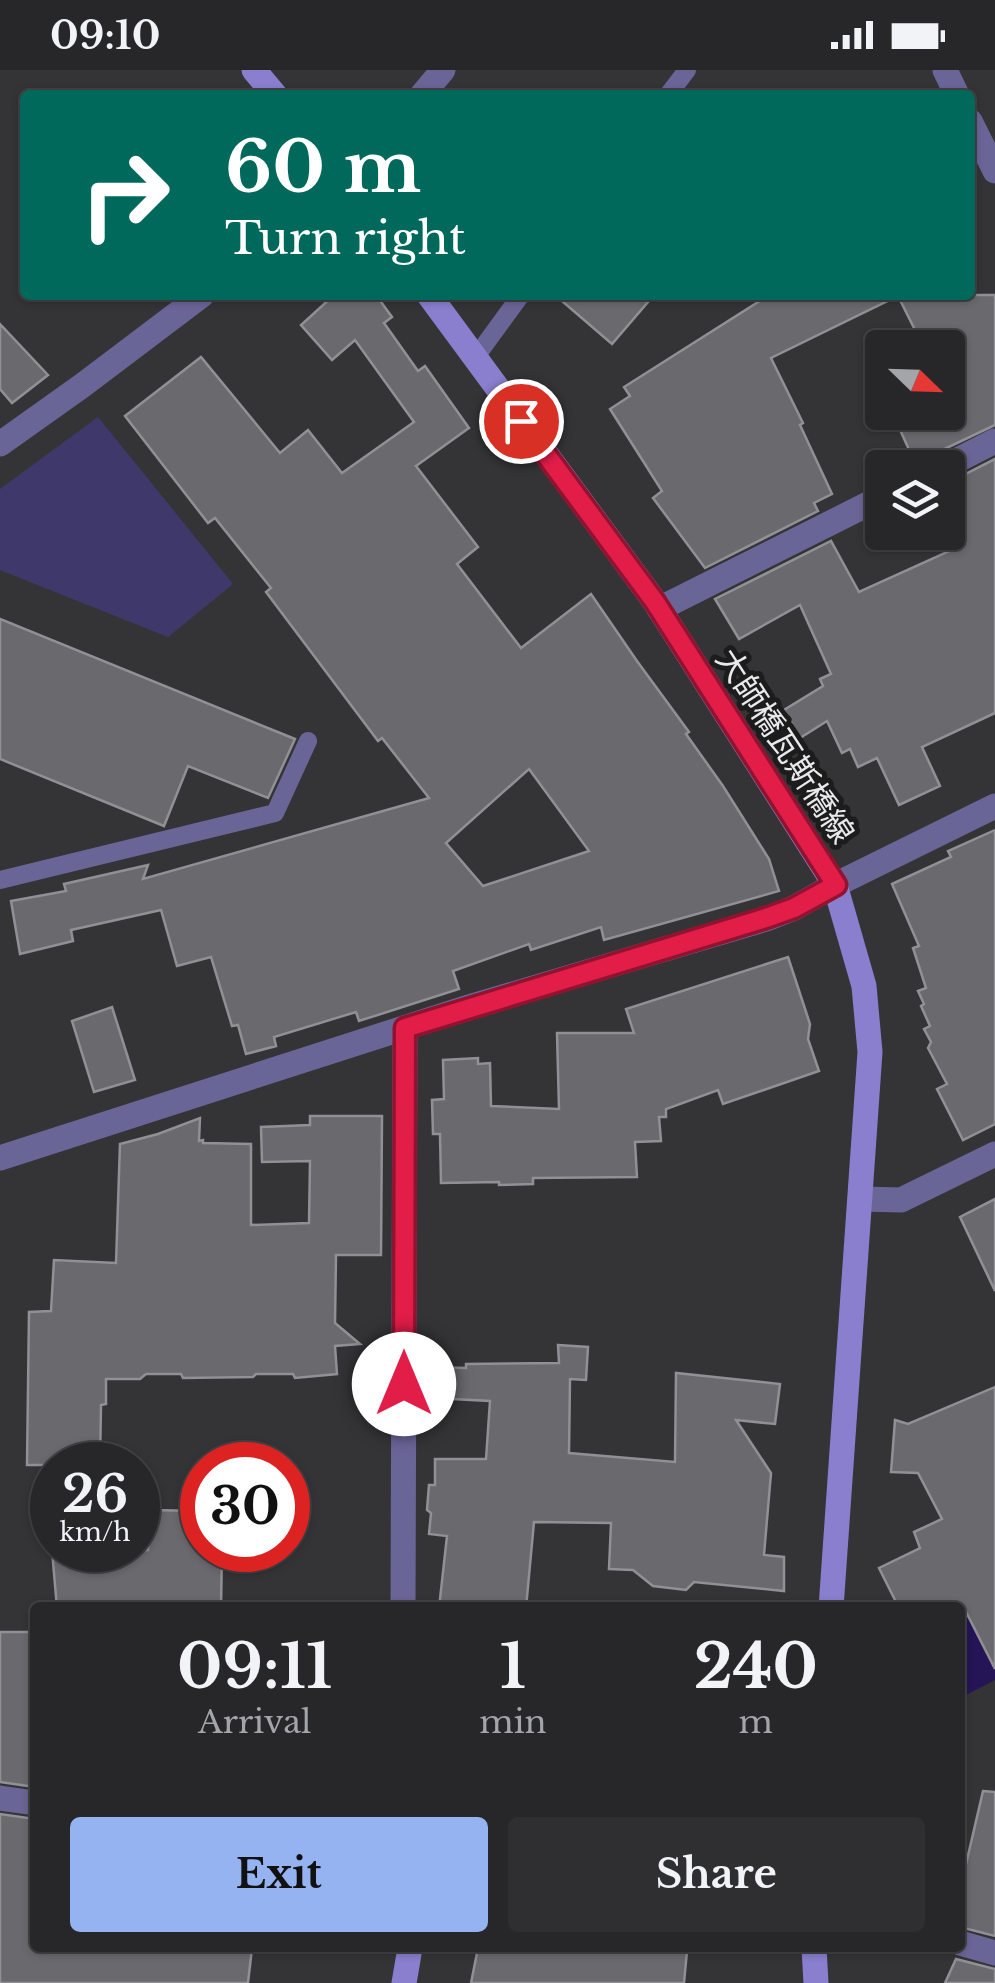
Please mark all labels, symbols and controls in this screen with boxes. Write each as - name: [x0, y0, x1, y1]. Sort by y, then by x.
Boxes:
- text: 09:10: [50, 12, 160, 59]
- text: 60 m: [225, 124, 421, 211]
- icon: right: [60, 130, 190, 260]
- text: Turn right: [225, 210, 466, 266]
- north arrow: [865, 330, 965, 430]
- map controls: [865, 330, 965, 550]
- pin: [479, 379, 564, 464]
- icon: arrive: [494, 394, 549, 449]
- button: layers: [865, 450, 965, 550]
- street label: 大師橋瓦斯橋線: [707, 641, 863, 851]
- position arrow: [352, 1332, 456, 1436]
- speed limit sign: 30: [180, 1442, 310, 1572]
- text: 26: [62, 1463, 128, 1526]
- text: km/h: [60, 1517, 130, 1548]
- text: 09:11: [177, 1630, 332, 1704]
- text: 1: [500, 1630, 526, 1704]
- text: 240: [694, 1630, 818, 1704]
- text: Arrival: [198, 1702, 311, 1742]
- text: min: [479, 1702, 547, 1742]
- text: m: [739, 1702, 773, 1742]
- button: Exit: [70, 1817, 488, 1932]
- button: Share: [508, 1817, 925, 1932]

